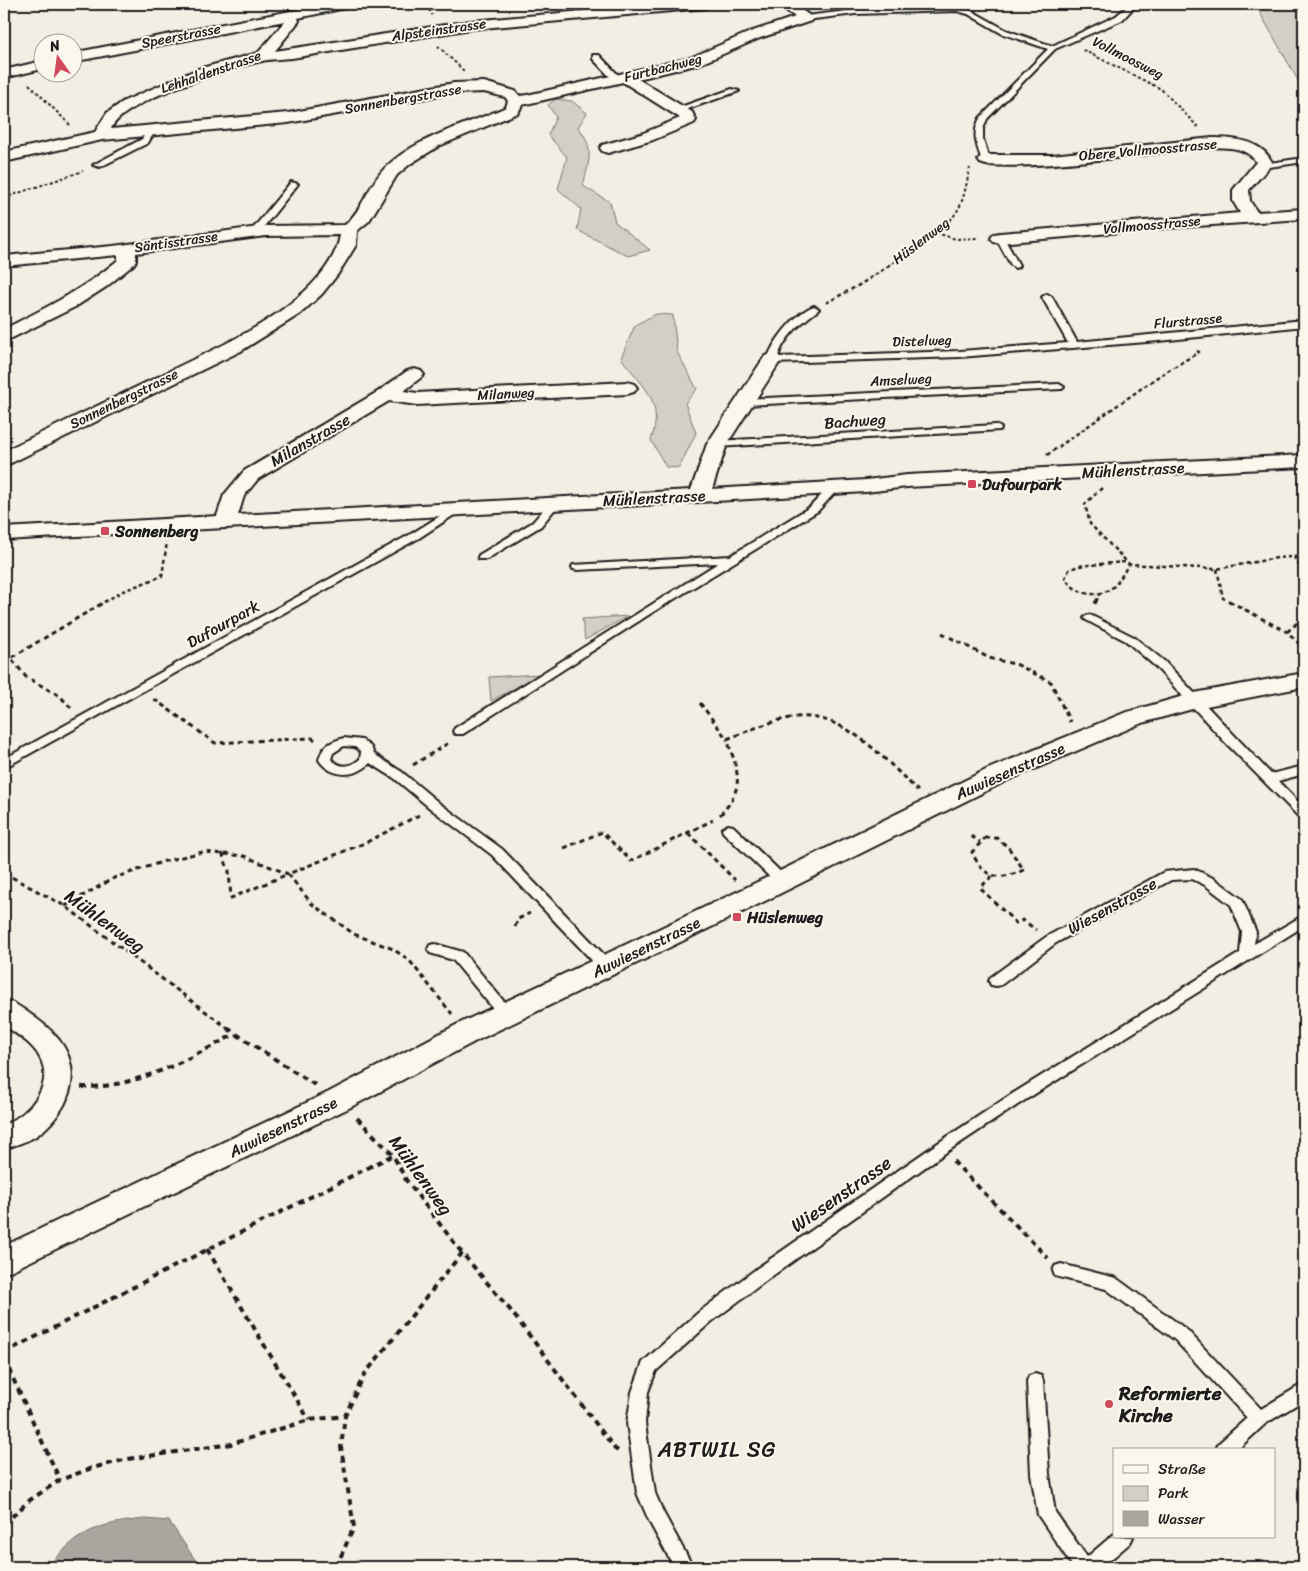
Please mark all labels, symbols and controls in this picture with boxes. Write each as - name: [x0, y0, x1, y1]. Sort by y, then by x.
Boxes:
- street label: Alpsteinstrasse: [389, 11, 488, 49]
- street label: Speerstrasse: [139, 16, 223, 56]
- street label: Vollmoosweg: [1088, 29, 1168, 87]
- north arrow: [32, 32, 82, 82]
- text: N: [46, 32, 63, 59]
- street label: Lehhaldenstrasse: [157, 43, 265, 101]
- street label: Furtbachweg: [621, 46, 705, 90]
- street label: Sonnenbergstrasse: [343, 76, 463, 122]
- street label: Obere Vollmoosstrasse: [1078, 132, 1218, 168]
- street label: Vollmoosstrasse: [1102, 208, 1202, 242]
- street label: Hüslenweg: [887, 211, 955, 271]
- street label: Säntisstrasse: [133, 224, 220, 260]
- street label: Flurstrasse: [1153, 306, 1223, 336]
- street label: Distelweg: [892, 327, 952, 355]
- street label: Sonnenbergstrasse: [65, 362, 183, 436]
- street label: Amselweg: [869, 366, 932, 394]
- street label: Milanweg: [477, 380, 535, 408]
- street label: Bachweg: [823, 404, 887, 438]
- street label: Milanstrasse: [264, 405, 356, 475]
- street label: Mühlenstrasse: [1081, 453, 1185, 487]
- place label: Dufourpark: [982, 470, 1063, 499]
- marker: Dufourpark: [966, 478, 978, 490]
- street label: Mühlenstrasse: [602, 481, 706, 515]
- place label: Sonnenberg: [114, 517, 198, 546]
- marker: Sonnenberg: [99, 525, 111, 537]
- street label: Dufourpark: [181, 592, 265, 656]
- street label: Auwiesenstrasse: [949, 734, 1070, 809]
- street label: Wiesenstrasse: [1062, 869, 1162, 943]
- street label: Mühlenweg: [57, 880, 153, 962]
- place label: Hüslenweg: [746, 903, 824, 932]
- street label: Auwiesenstrasse: [586, 908, 706, 986]
- marker: Hüslenweg: [731, 911, 743, 923]
- street label: Auwiesenstrasse: [223, 1088, 343, 1166]
- street label: Mühlenweg: [380, 1127, 462, 1223]
- street label: Wiesenstrasse: [783, 1147, 899, 1241]
- place label: Reformierte Kirche: [1118, 1377, 1222, 1432]
- marker: Reformierte Kirche: [1103, 1398, 1115, 1410]
- district label: ABTWIL SG: [657, 1430, 776, 1469]
- legend: [1113, 1448, 1276, 1538]
- text: Straße: [1158, 1456, 1206, 1482]
- text: Park: [1158, 1480, 1189, 1506]
- text: Wasser: [1158, 1506, 1206, 1532]

